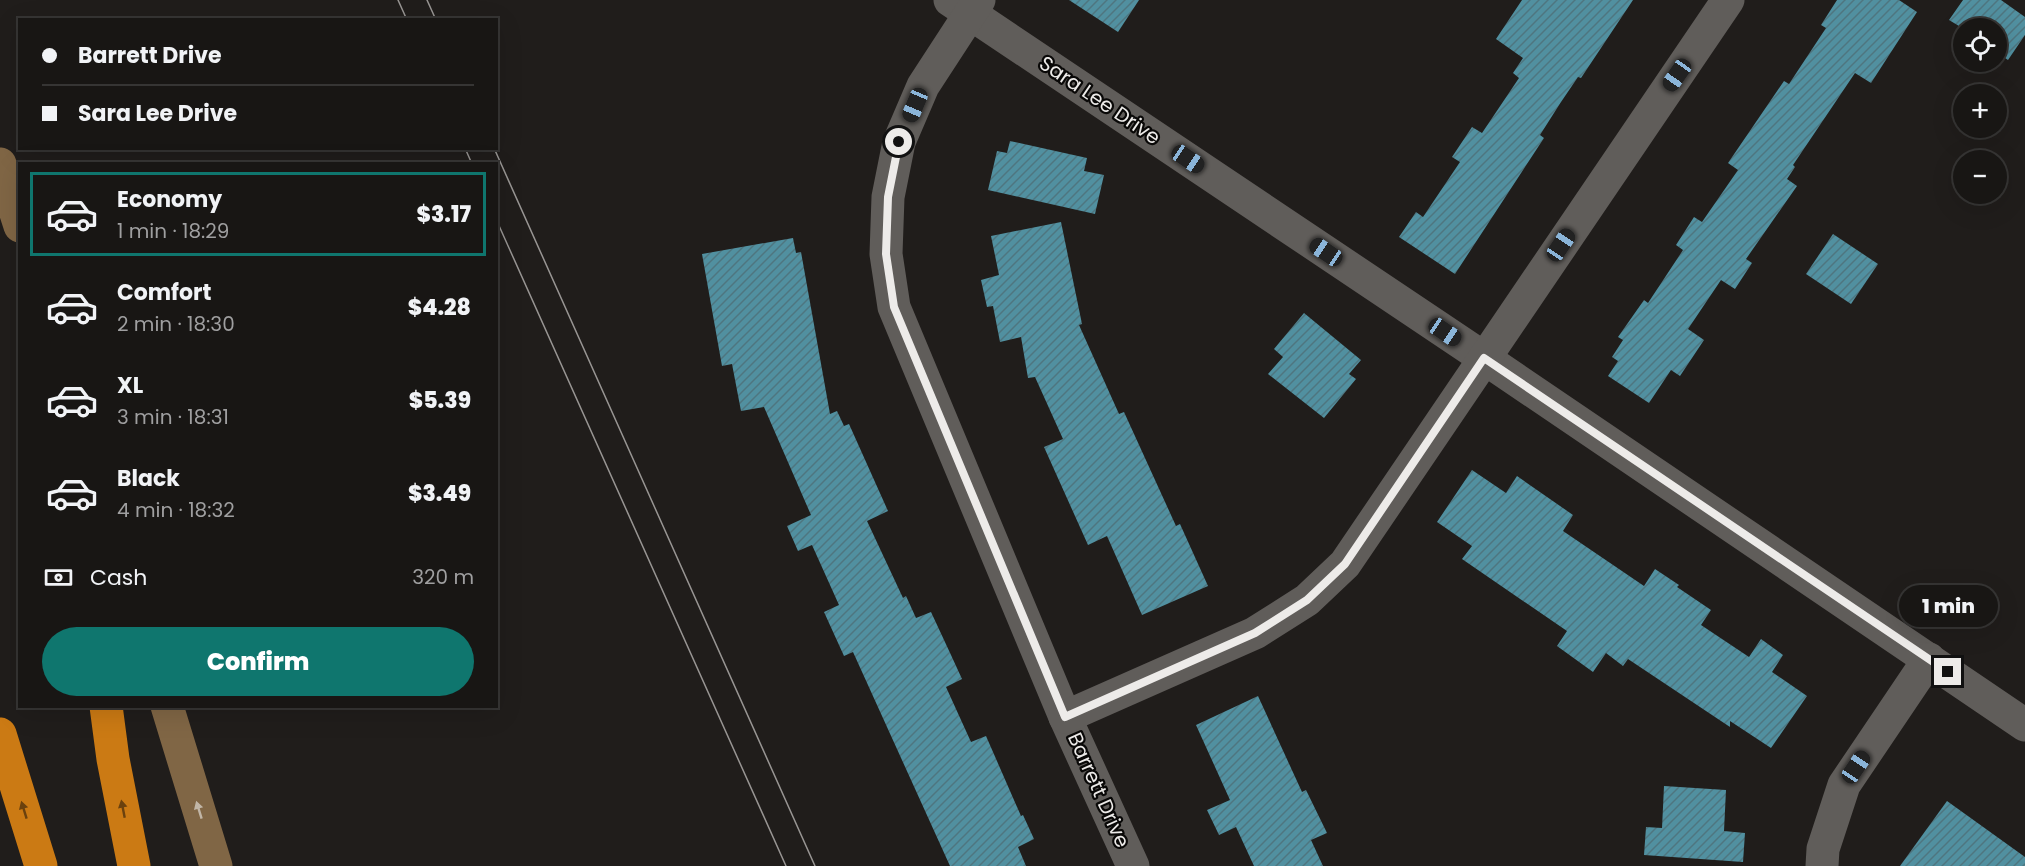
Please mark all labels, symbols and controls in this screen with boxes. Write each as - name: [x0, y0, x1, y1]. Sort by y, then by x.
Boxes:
- map controls: [1953, 18, 2007, 204]
- button: locate: [1953, 18, 2007, 72]
- text: Barrett Drive: [78, 40, 222, 71]
- street label: Sara Lee Drive: [1034, 49, 1166, 151]
- car: [1659, 55, 1695, 95]
- button: +: [1953, 84, 2007, 138]
- car: [900, 85, 930, 125]
- text: Sara Lee Drive: [78, 98, 237, 129]
- route start: [885, 128, 912, 155]
- car: [1168, 141, 1208, 177]
- button: −: [1953, 150, 2007, 204]
- text: Economy: [117, 184, 222, 215]
- icon: car: [45, 187, 99, 241]
- text: $3.17: [416, 199, 471, 230]
- text: 1 min · 18:29: [117, 217, 229, 245]
- car: [1543, 225, 1579, 265]
- car: [1306, 234, 1346, 270]
- text: Comfort: [117, 277, 211, 308]
- icon: car: [45, 280, 99, 334]
- text: $4.28: [408, 292, 471, 323]
- text: 2 min · 18:30: [117, 310, 235, 338]
- car: [1425, 314, 1465, 350]
- text: XL: [117, 370, 143, 401]
- icon: car: [45, 373, 99, 427]
- text: $5.39: [409, 385, 471, 416]
- text: 3 min · 18:31: [117, 403, 229, 431]
- text: Black: [117, 463, 180, 494]
- icon: car: [45, 466, 99, 520]
- text: $3.49: [408, 478, 471, 509]
- text: 4 min · 18:32: [117, 496, 235, 524]
- icon: cash: [42, 561, 75, 594]
- text: Cash: [90, 562, 147, 593]
- text: 320 m: [412, 563, 474, 591]
- callout: 1 min: [1898, 585, 1998, 627]
- text: 1 min: [1922, 592, 1975, 620]
- button: Confirm: [42, 627, 474, 696]
- route end: [1934, 658, 1961, 685]
- street label: Barrett Drive: [1061, 728, 1137, 852]
- car: [1838, 747, 1874, 787]
- one-way arrow: [118, 799, 127, 818]
- one-way arrow: [19, 801, 28, 819]
- one-way arrow: [193, 801, 203, 819]

